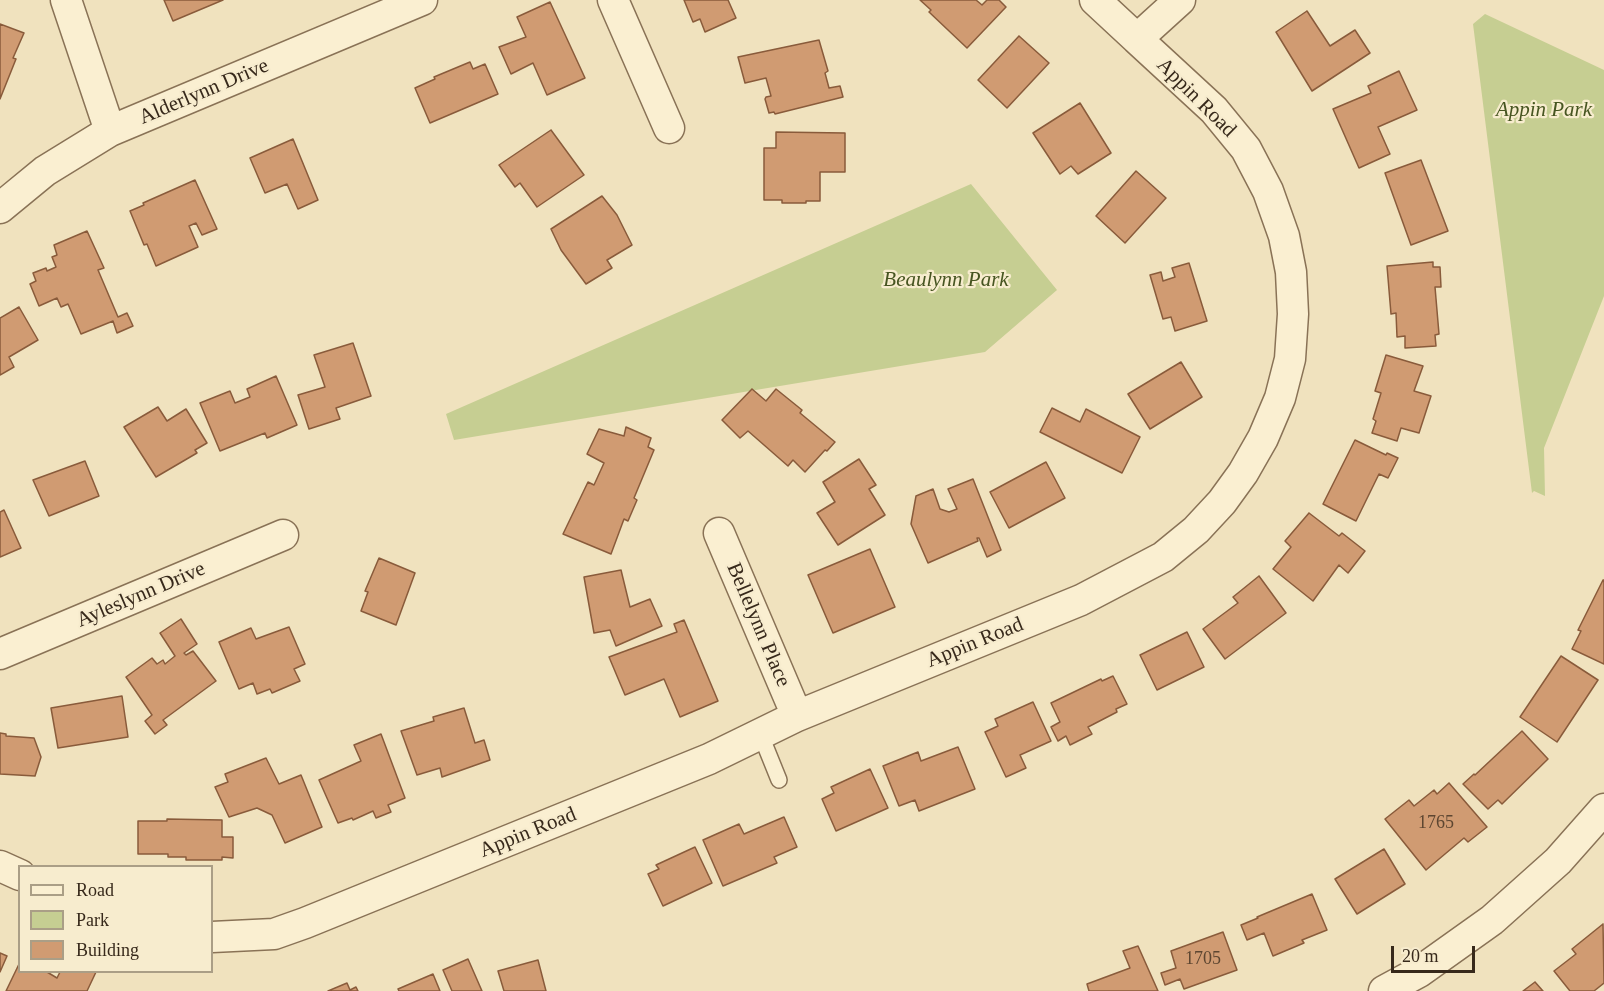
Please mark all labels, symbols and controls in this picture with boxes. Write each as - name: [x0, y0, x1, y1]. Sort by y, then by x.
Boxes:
- street label: Alderlynn Drive: [135, 53, 273, 131]
- street label: Appin Road: [1151, 53, 1241, 143]
- park label: Appin Park: [1496, 97, 1592, 123]
- park label: Beaulynn Park: [883, 267, 1009, 293]
- street label: Ayleslynn Drive: [73, 557, 209, 633]
- street label: Bellelynn Place: [721, 559, 795, 691]
- street label: Appin Road: [923, 612, 1027, 674]
- street label: Appin Road: [476, 802, 580, 864]
- house number: 1765: [1418, 812, 1454, 834]
- legend: [18, 865, 213, 973]
- text: Road: [76, 880, 114, 900]
- text: Park: [76, 910, 109, 930]
- scale bar: [1394, 934, 1478, 972]
- text: Building: [76, 940, 139, 960]
- text: 20 m: [1402, 946, 1439, 966]
- house number: 1705: [1185, 948, 1221, 970]

